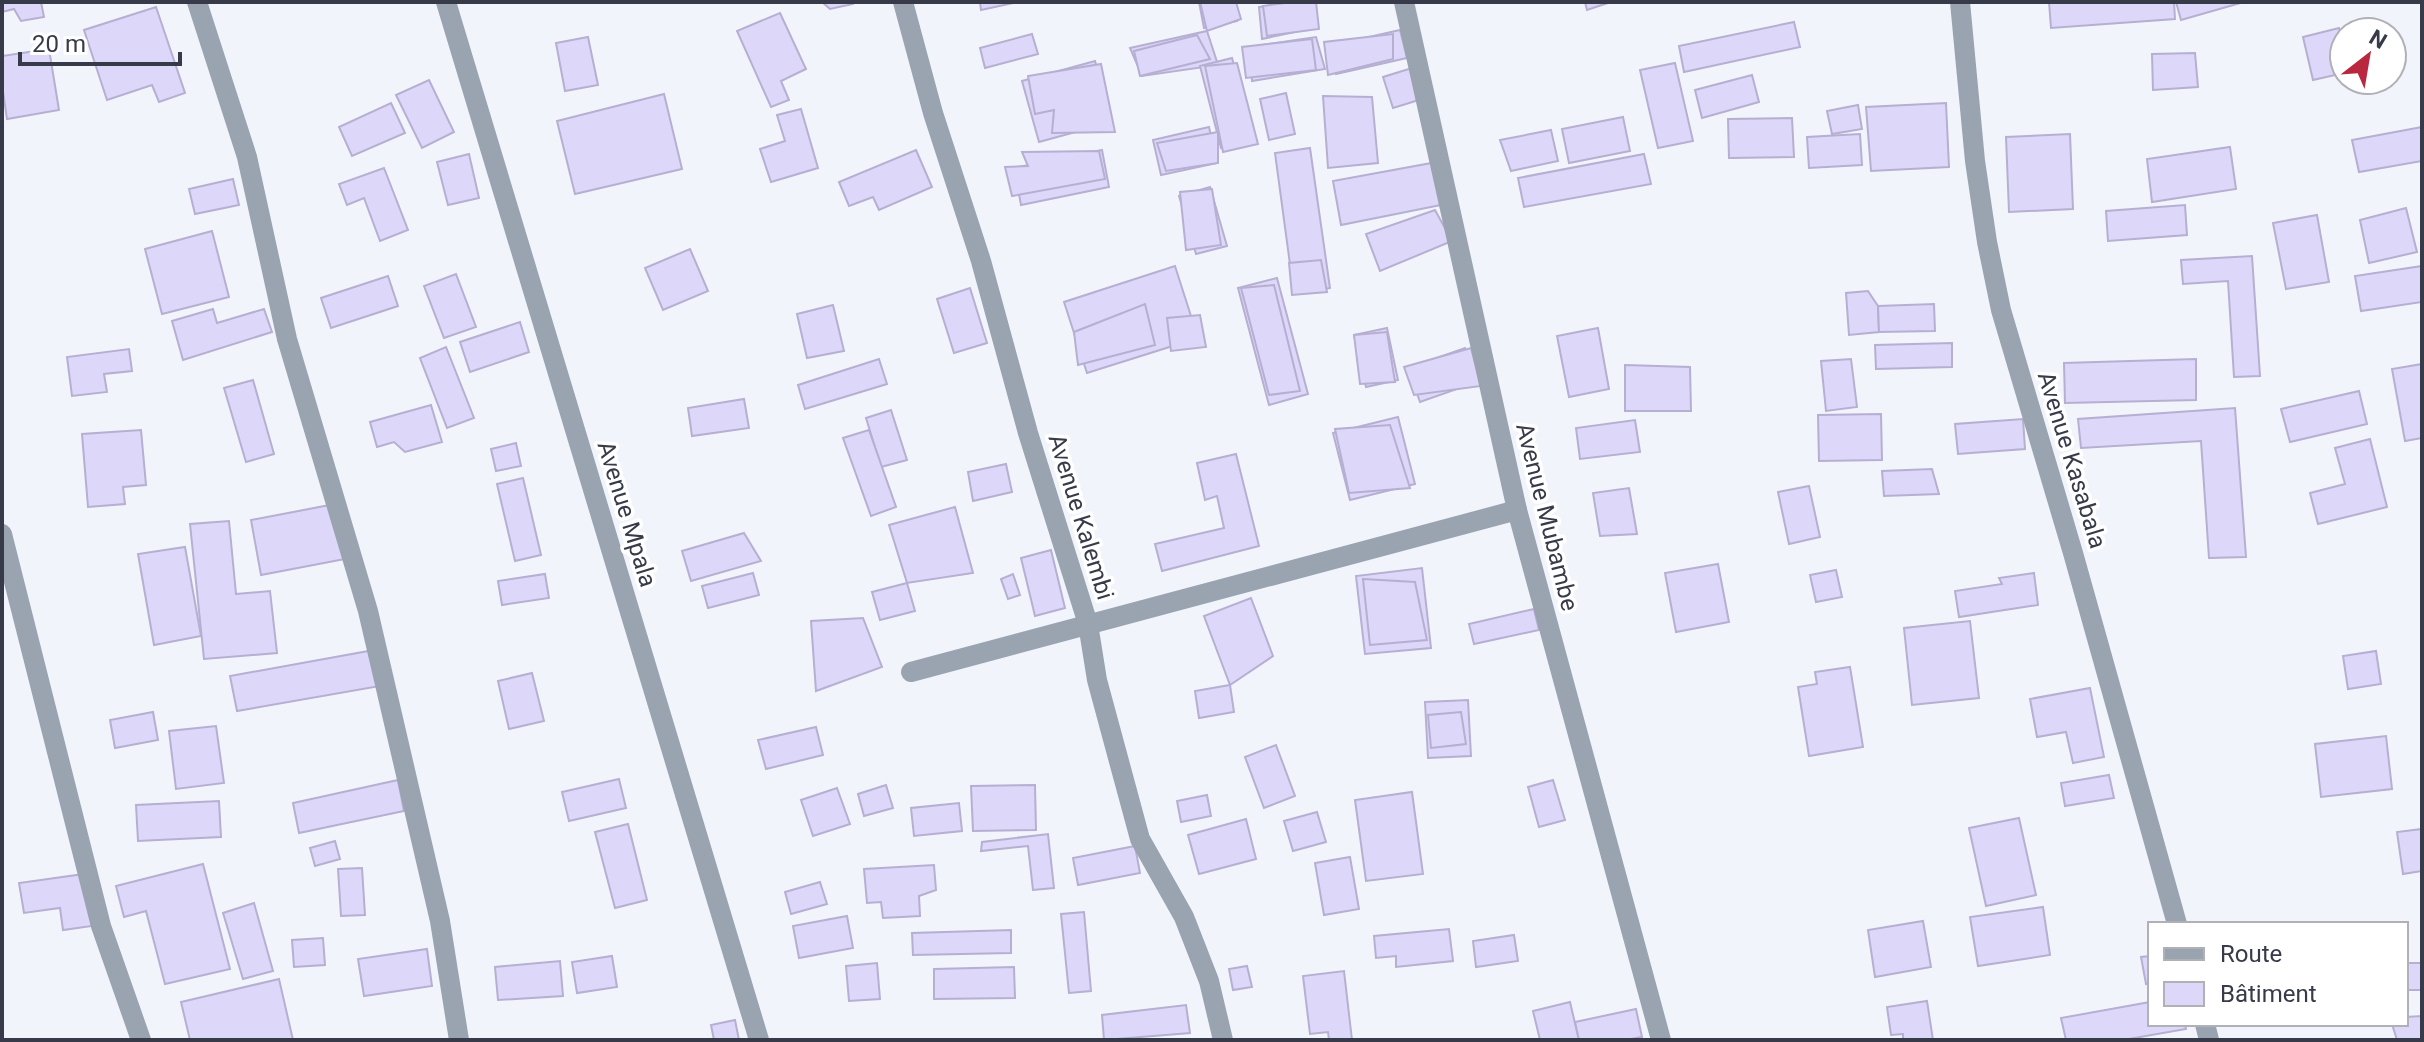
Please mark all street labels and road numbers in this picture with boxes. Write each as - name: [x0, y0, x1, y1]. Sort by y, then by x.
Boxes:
- street label: Avenue Kasabala: [2032, 368, 2112, 552]
- street label: Avenue Mubambe: [1510, 420, 1584, 614]
- street label: Avenue Kalembi: [1043, 431, 1119, 603]
- street label: Avenue Mpala: [592, 438, 662, 590]

